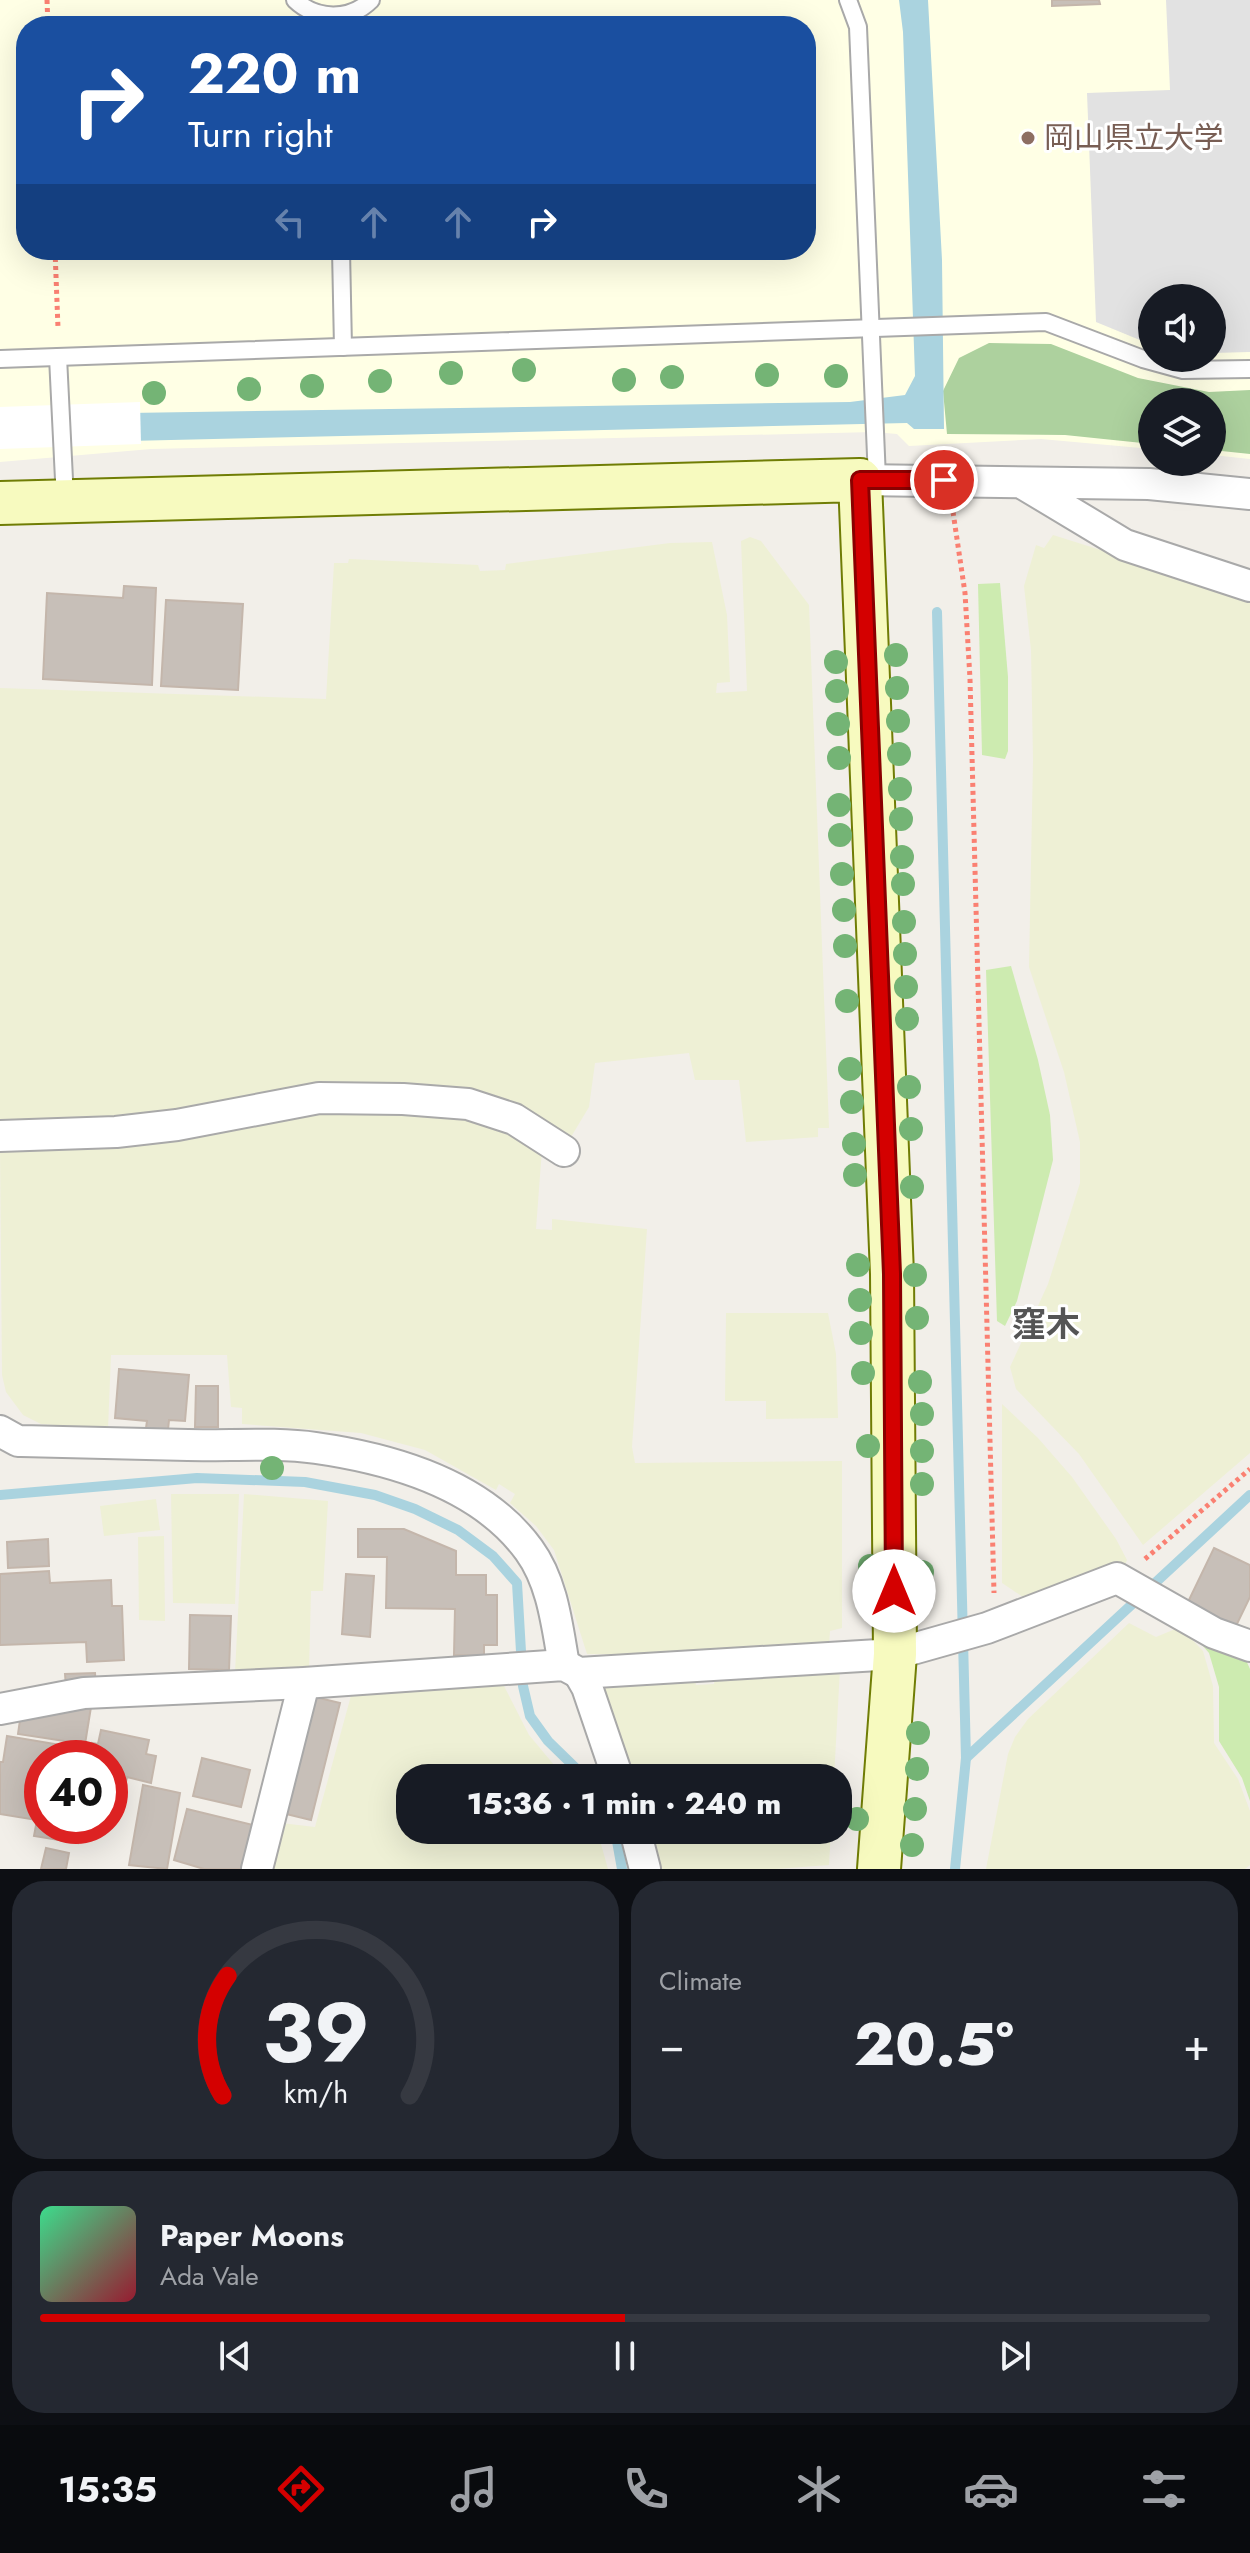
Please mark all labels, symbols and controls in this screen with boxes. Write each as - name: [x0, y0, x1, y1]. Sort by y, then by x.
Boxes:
- text: 220 m: [188, 33, 361, 114]
- icon: right: [56, 48, 160, 152]
- text: Turn right: [188, 108, 333, 160]
- place label: 岡山県立大学: [1044, 116, 1224, 159]
- marker: 岡山県立大学: [1019, 129, 1037, 147]
- icon: left: [268, 200, 312, 244]
- icon: ahead: [352, 200, 396, 244]
- icon: ahead: [436, 200, 480, 244]
- icon: right: [520, 200, 564, 244]
- map controls: [1138, 284, 1226, 476]
- button: sound: [1138, 284, 1226, 372]
- button: layers: [1138, 388, 1226, 476]
- pin: [910, 446, 978, 514]
- icon: arrive: [922, 458, 966, 502]
- district label: 窪木: [1012, 1300, 1080, 1349]
- position arrow: [852, 1549, 936, 1633]
- speed limit sign: 40: [24, 1740, 128, 1844]
- text: 15:36 · 1 min · 240 m: [467, 1782, 781, 1825]
- text: Climate: [659, 1962, 742, 2000]
- text: 39: [262, 1973, 369, 2093]
- text: 20.5°: [854, 2001, 1014, 2088]
- text: −: [659, 2013, 685, 2077]
- text: +: [1183, 2013, 1210, 2077]
- text: km/h: [283, 2072, 348, 2114]
- text: Paper Moons: [160, 2214, 344, 2257]
- text: Ada Vale: [160, 2257, 259, 2295]
- icon: previous: [213, 2334, 257, 2378]
- icon: pause: [603, 2334, 647, 2378]
- icon: next: [993, 2334, 1037, 2378]
- icon: directions: [273, 2461, 329, 2517]
- icon: music: [446, 2461, 502, 2517]
- icon: phone: [618, 2461, 674, 2517]
- icon: climate: [791, 2461, 847, 2517]
- icon: car: [963, 2461, 1019, 2517]
- icon: filters: [1136, 2461, 1192, 2517]
- text: 15:35: [58, 2463, 157, 2515]

